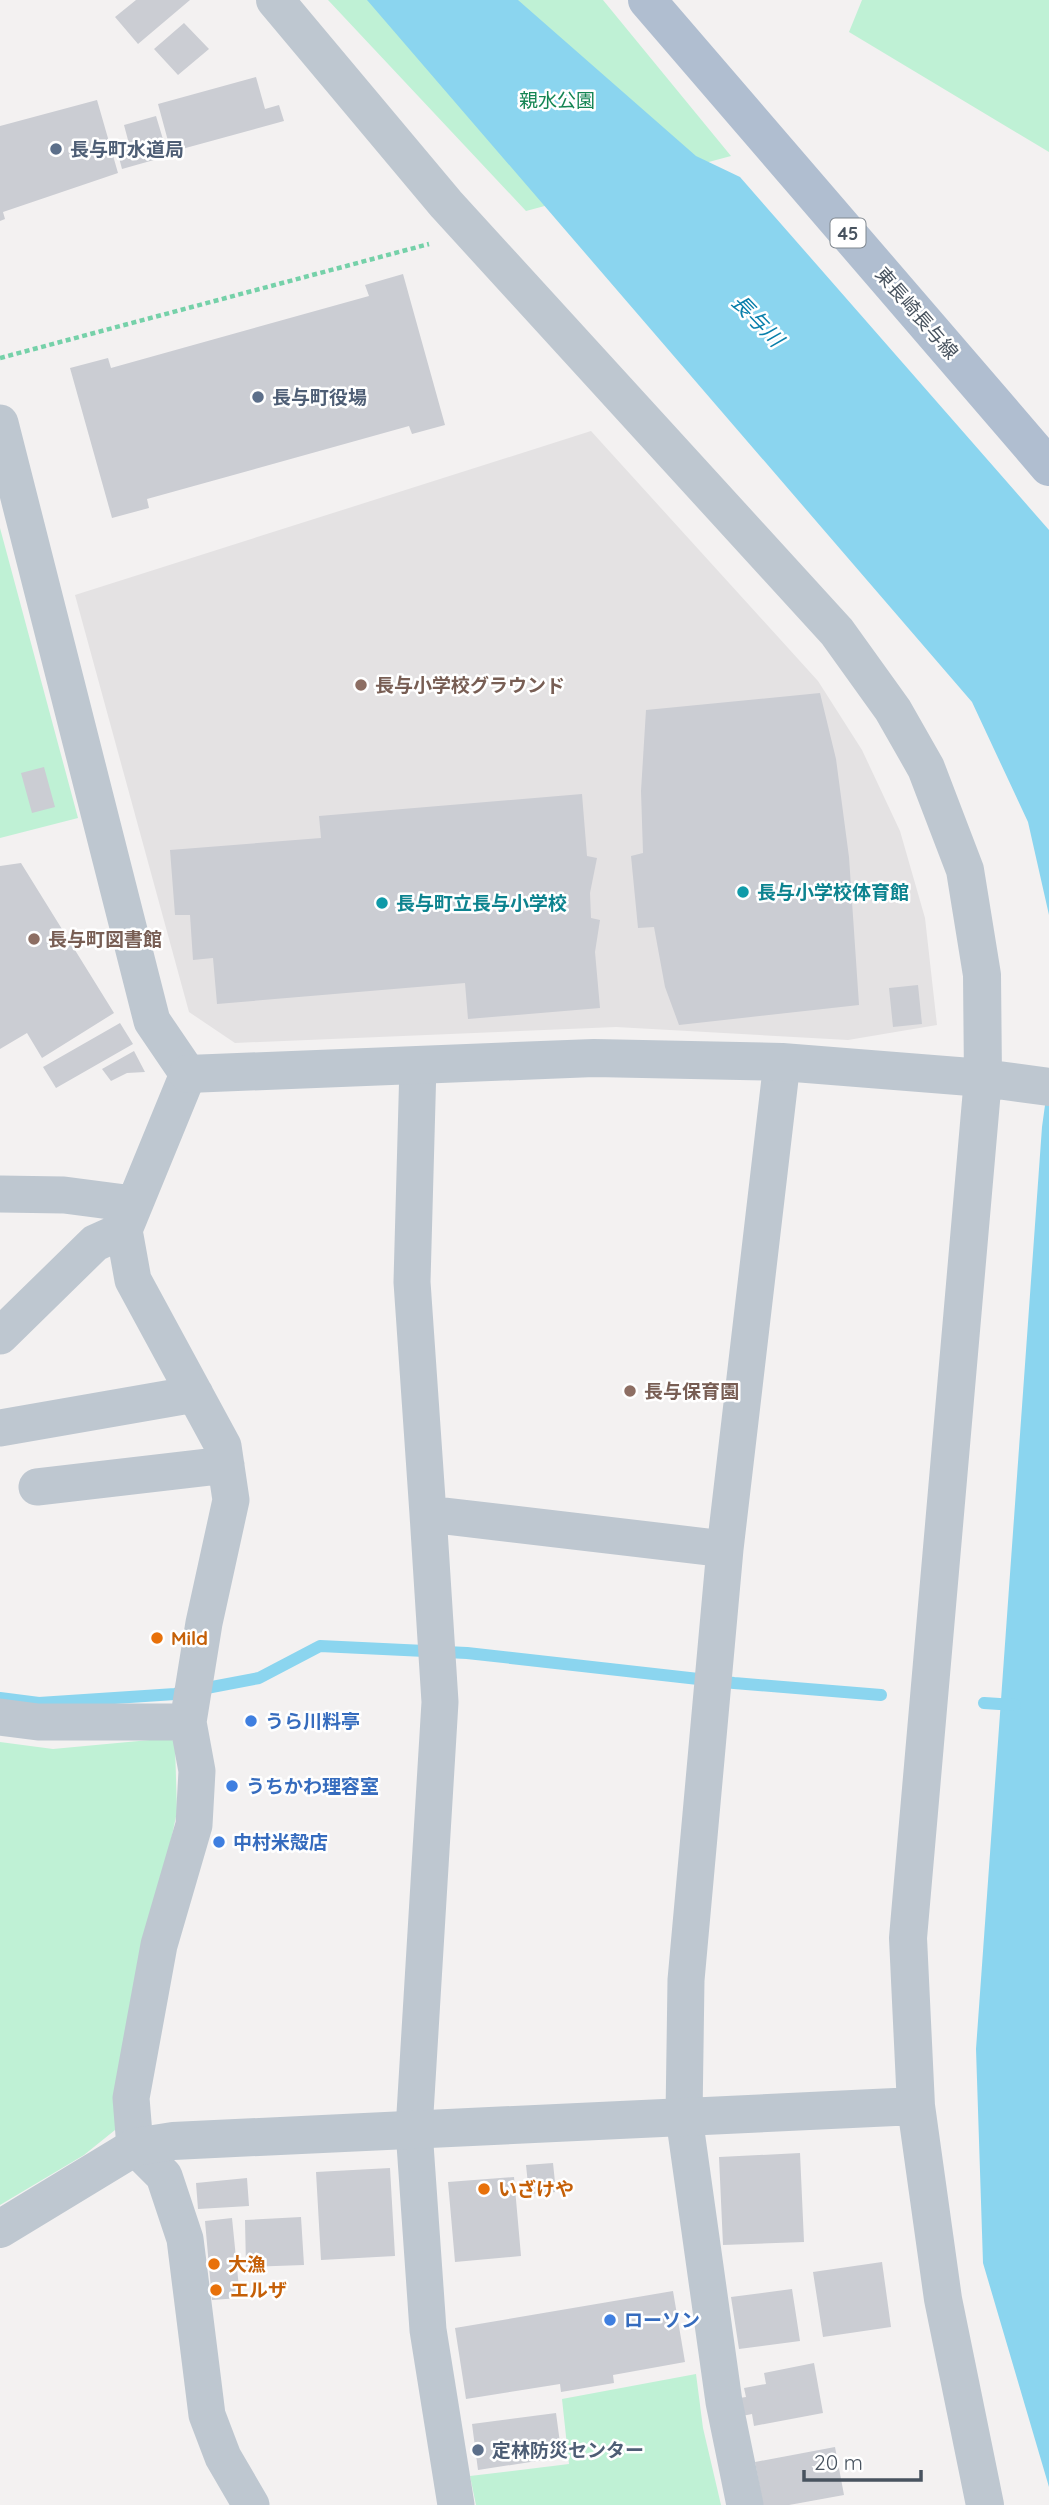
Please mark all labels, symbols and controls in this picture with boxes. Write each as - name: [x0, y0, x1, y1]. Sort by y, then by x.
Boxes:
- park label: 親水公園: [519, 88, 595, 112]
- place label: 長与町水道局: [70, 137, 184, 161]
- marker: 長与町水道局: [48, 141, 64, 157]
- road number: 45: [830, 218, 866, 247]
- street label: 東長崎長与線: [871, 262, 963, 364]
- water label: 長与川: [727, 288, 791, 353]
- place label: 長与町役場: [272, 385, 367, 409]
- marker: 長与町役場: [250, 389, 266, 405]
- place label: 長与小学校グラウンド: [375, 673, 565, 697]
- marker: 長与小学校グラウンド: [353, 677, 369, 693]
- place label: 長与小学校体育館: [757, 880, 909, 904]
- marker: 長与小学校体育館: [735, 884, 751, 900]
- place label: 長与町立長与小学校: [396, 891, 567, 915]
- marker: 長与町立長与小学校: [374, 895, 390, 911]
- place label: 長与町図書館: [48, 927, 162, 951]
- marker: 長与町図書館: [26, 931, 42, 947]
- place label: 長与保育園: [644, 1379, 739, 1403]
- marker: 長与保育園: [622, 1383, 638, 1399]
- place label: Mild: [171, 1626, 208, 1650]
- marker: Mild: [149, 1630, 165, 1646]
- place label: うら川料亭: [265, 1709, 360, 1733]
- marker: うら川料亭: [243, 1713, 259, 1729]
- place label: うちかわ理容室: [246, 1774, 379, 1798]
- marker: うちかわ理容室: [224, 1778, 240, 1794]
- place label: 中村米殻店: [233, 1830, 328, 1854]
- marker: 中村米殻店: [211, 1834, 227, 1850]
- place label: いざけや: [498, 2177, 574, 2201]
- marker: いざけや: [476, 2181, 492, 2197]
- place label: 大漁: [228, 2252, 266, 2276]
- marker: 大漁: [206, 2256, 222, 2272]
- place label: エルザ: [230, 2278, 287, 2302]
- marker: エルザ: [208, 2282, 224, 2298]
- place label: ローソン: [624, 2308, 700, 2332]
- marker: ローソン: [602, 2312, 618, 2328]
- place label: 定林防災センター: [492, 2438, 644, 2462]
- scale bar: [804, 2438, 921, 2482]
- marker: 定林防災センター: [470, 2442, 486, 2458]
- text: 20 m: [814, 2449, 863, 2475]

